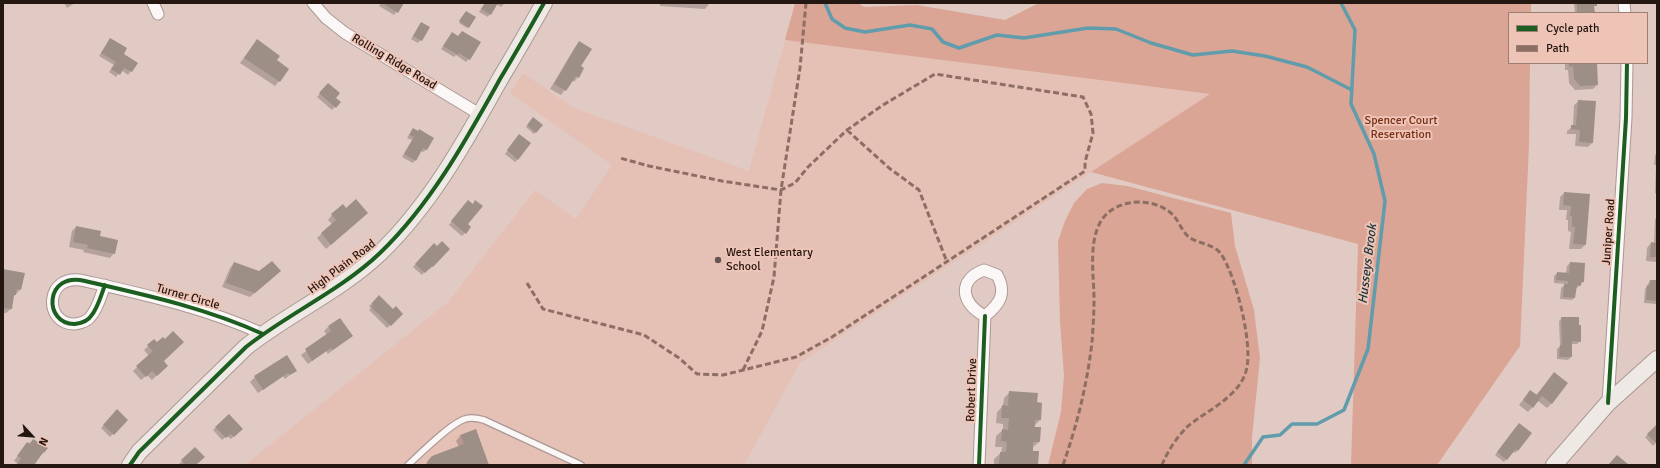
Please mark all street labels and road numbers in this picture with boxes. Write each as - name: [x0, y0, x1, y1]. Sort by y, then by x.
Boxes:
- street label: Rolling Ridge Road: [349, 31, 439, 93]
- street label: Juniper Road: [1599, 198, 1619, 266]
- street label: High Plain Road: [305, 237, 379, 297]
- street label: Turner Circle: [155, 281, 221, 313]
- street label: Robert Drive: [964, 358, 980, 422]

